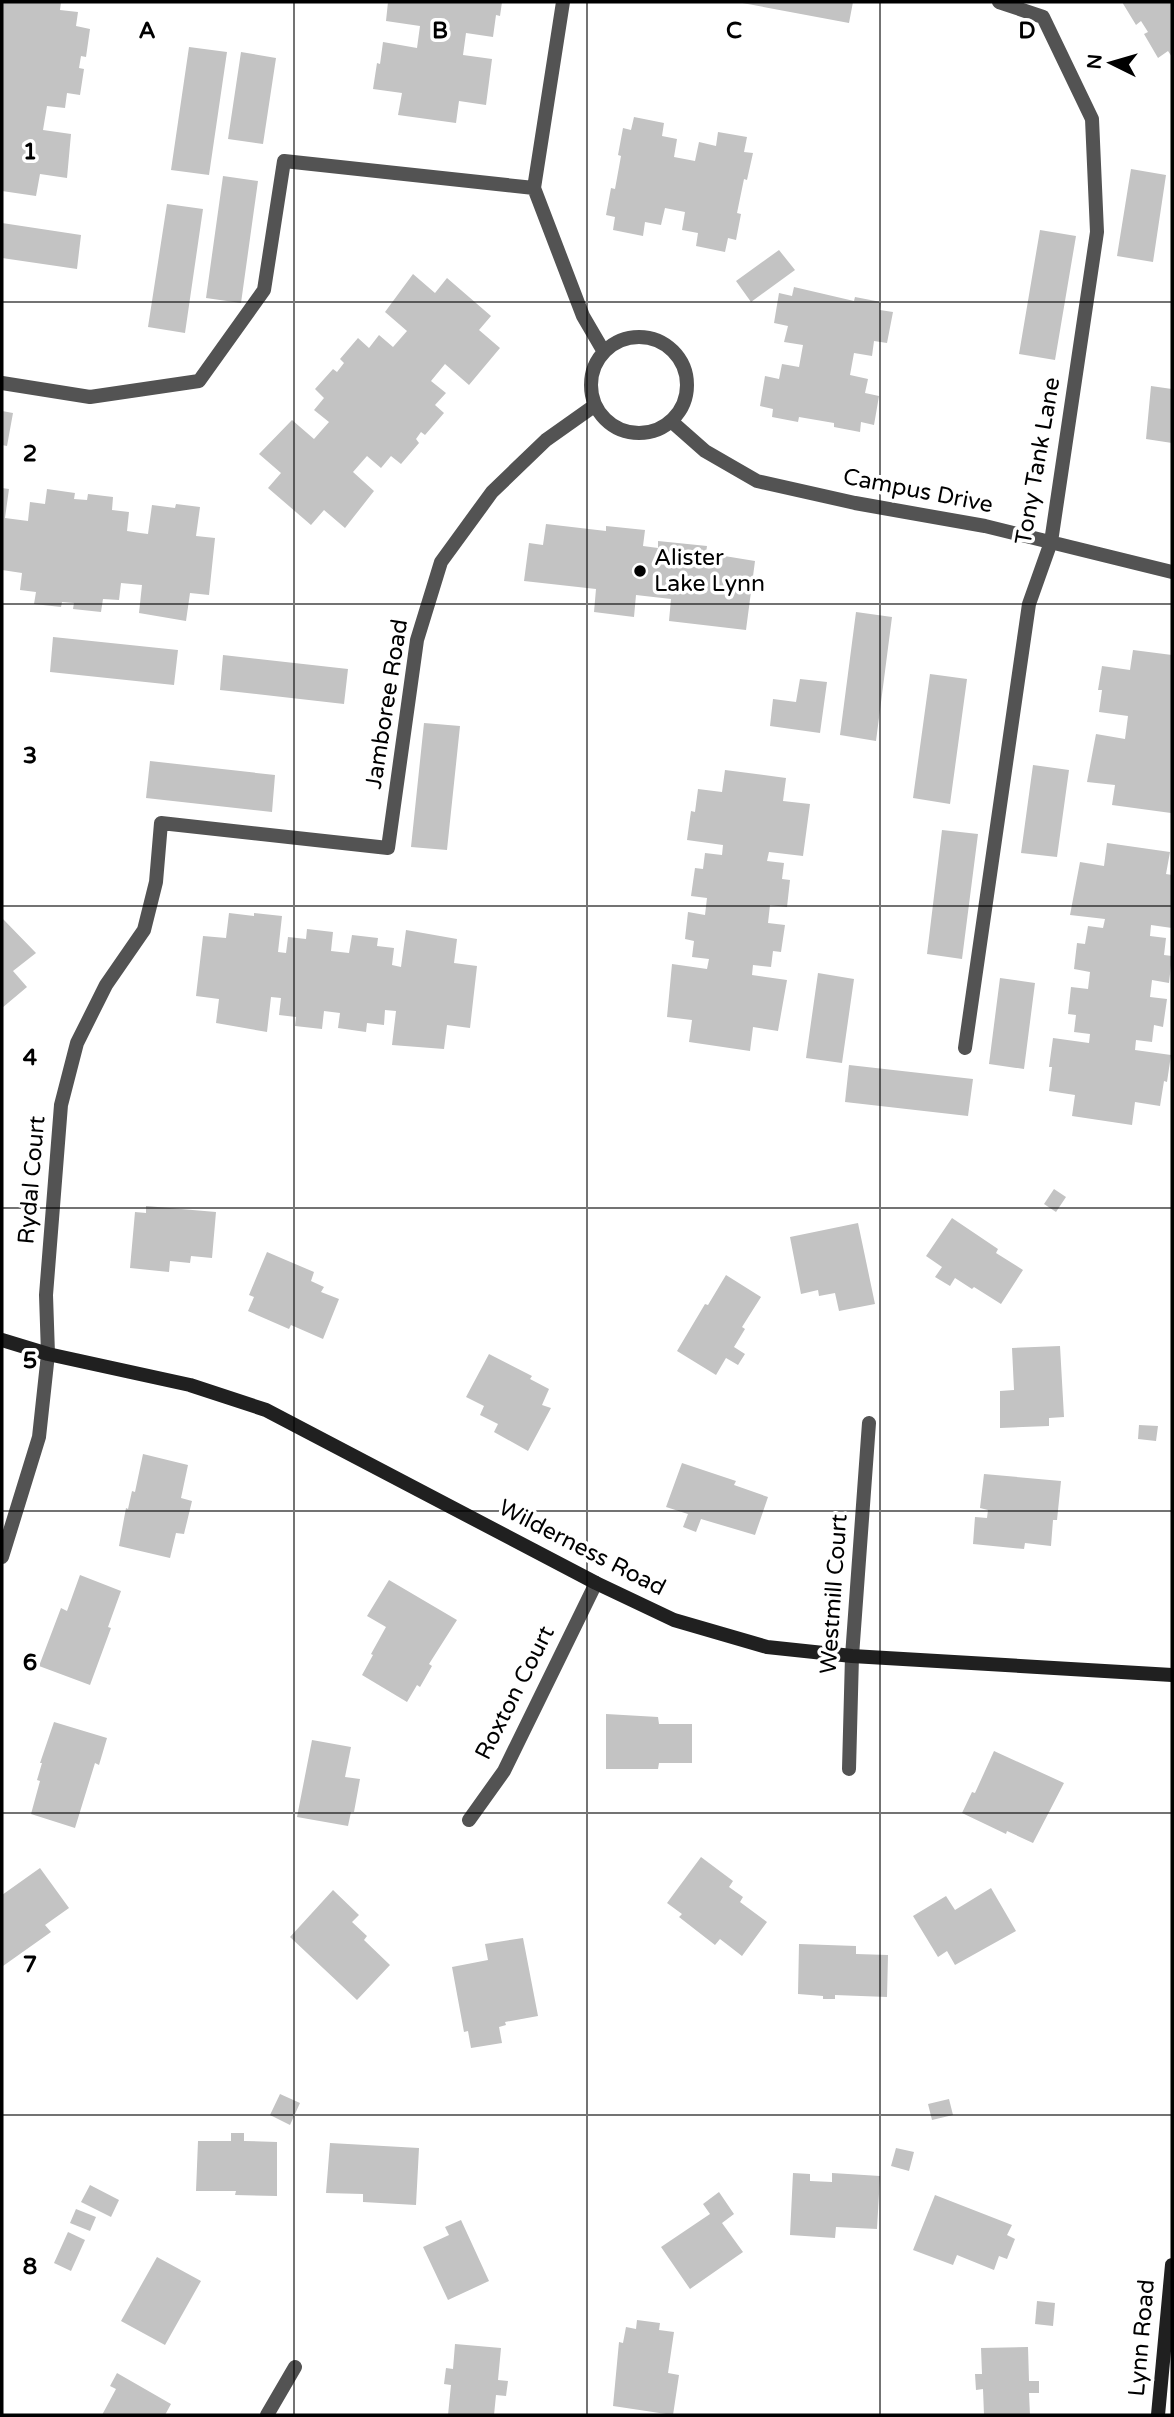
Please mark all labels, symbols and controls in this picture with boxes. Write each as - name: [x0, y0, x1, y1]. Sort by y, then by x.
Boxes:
- text: A: [138, 17, 156, 45]
- text: B: [432, 17, 448, 45]
- text: C: [726, 17, 742, 45]
- text: D: [1018, 17, 1036, 45]
- north arrow: [1076, 28, 1146, 98]
- text: N: [1083, 53, 1107, 70]
- text: 1: [23, 138, 37, 166]
- street label: Tony Tank Lane: [1009, 375, 1067, 547]
- text: 2: [23, 440, 37, 468]
- street label: Campus Drive: [841, 463, 995, 519]
- place label: Alister Lake Lynn: [654, 544, 765, 598]
- marker: Alister Lake Lynn: [632, 563, 648, 579]
- street label: Jamboree Road: [360, 617, 414, 791]
- text: 3: [23, 742, 37, 770]
- text: 4: [23, 1044, 38, 1072]
- street label: Rydal Court: [12, 1114, 52, 1245]
- text: 5: [23, 1347, 37, 1375]
- street label: Wilderness Road: [494, 1494, 670, 1602]
- street label: Westmill Court: [814, 1513, 854, 1675]
- street label: Roxton Court: [469, 1621, 561, 1765]
- text: 6: [23, 1649, 37, 1677]
- text: 7: [23, 1951, 37, 1979]
- text: 8: [23, 2253, 37, 2281]
- street label: Lynn Road: [1123, 2278, 1161, 2398]

